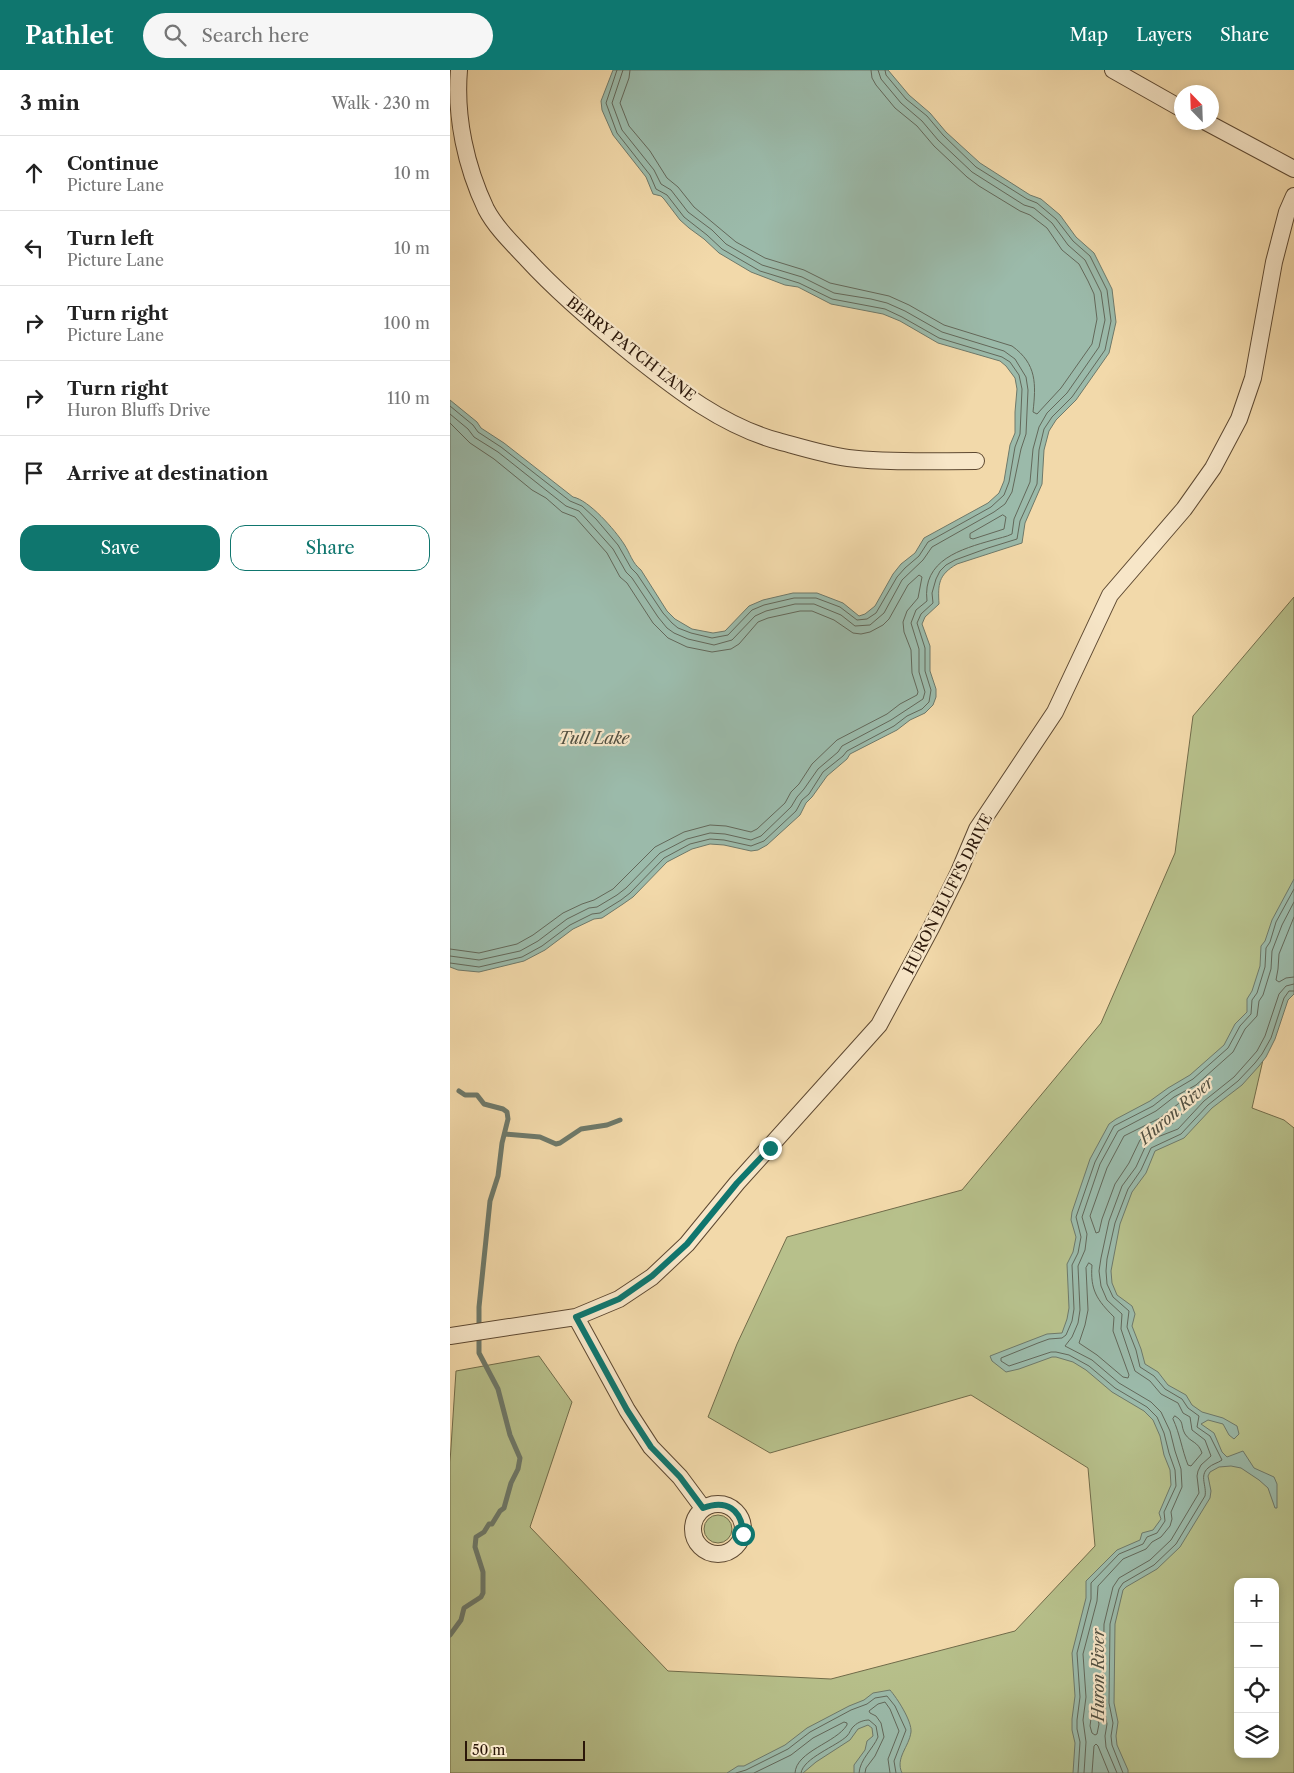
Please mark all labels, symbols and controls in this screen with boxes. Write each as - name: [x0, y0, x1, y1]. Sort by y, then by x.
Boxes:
- search box: [143, 13, 493, 58]
- text: Pathlet: [25, 21, 113, 50]
- icon: search: [161, 21, 189, 49]
- text: Search here: [201, 24, 309, 47]
- text: Map: [1070, 24, 1108, 46]
- text: Layers: [1136, 24, 1192, 46]
- text: Share: [1220, 24, 1269, 46]
- north arrow: [1174, 85, 1219, 130]
- text: 3 min: [20, 90, 80, 115]
- text: Walk · 230 m: [331, 93, 430, 113]
- text: Continue: [67, 152, 159, 175]
- icon: ahead: [20, 159, 48, 187]
- text: 10 m: [394, 163, 430, 183]
- text: Picture Lane: [67, 175, 164, 195]
- text: Turn left: [67, 227, 154, 250]
- icon: left: [20, 234, 48, 262]
- text: 10 m: [394, 238, 430, 258]
- text: Picture Lane: [67, 250, 164, 270]
- street label: BERRY PATCH LANE: [563, 292, 700, 405]
- text: Turn right: [67, 302, 168, 325]
- icon: right: [20, 309, 48, 337]
- text: 100 m: [384, 313, 430, 333]
- text: Picture Lane: [67, 325, 164, 345]
- text: Turn right: [67, 377, 168, 400]
- icon: right: [20, 384, 48, 412]
- text: 110 m: [387, 388, 430, 408]
- text: Huron Bluffs Drive: [67, 400, 210, 420]
- icon: arrive: [20, 459, 48, 487]
- text: Arrive at destination: [67, 462, 268, 485]
- button: Save: [20, 525, 220, 571]
- button: Share: [230, 525, 430, 571]
- water label: Tull Lake: [559, 728, 630, 748]
- street label: HURON BLUFFS DRIVE: [899, 810, 996, 977]
- water label: Huron River: [1133, 1071, 1219, 1149]
- route end: [759, 1137, 782, 1160]
- route start: [732, 1523, 755, 1546]
- map controls: [1234, 1578, 1279, 1758]
- button: +: [1234, 1578, 1279, 1623]
- button: −: [1234, 1623, 1279, 1668]
- water label: Huron River: [1088, 1627, 1108, 1723]
- button: locate: [1234, 1668, 1279, 1713]
- button: layers: [1234, 1713, 1279, 1758]
- scale bar: [465, 1738, 585, 1761]
- text: 50 m: [472, 1741, 505, 1759]

